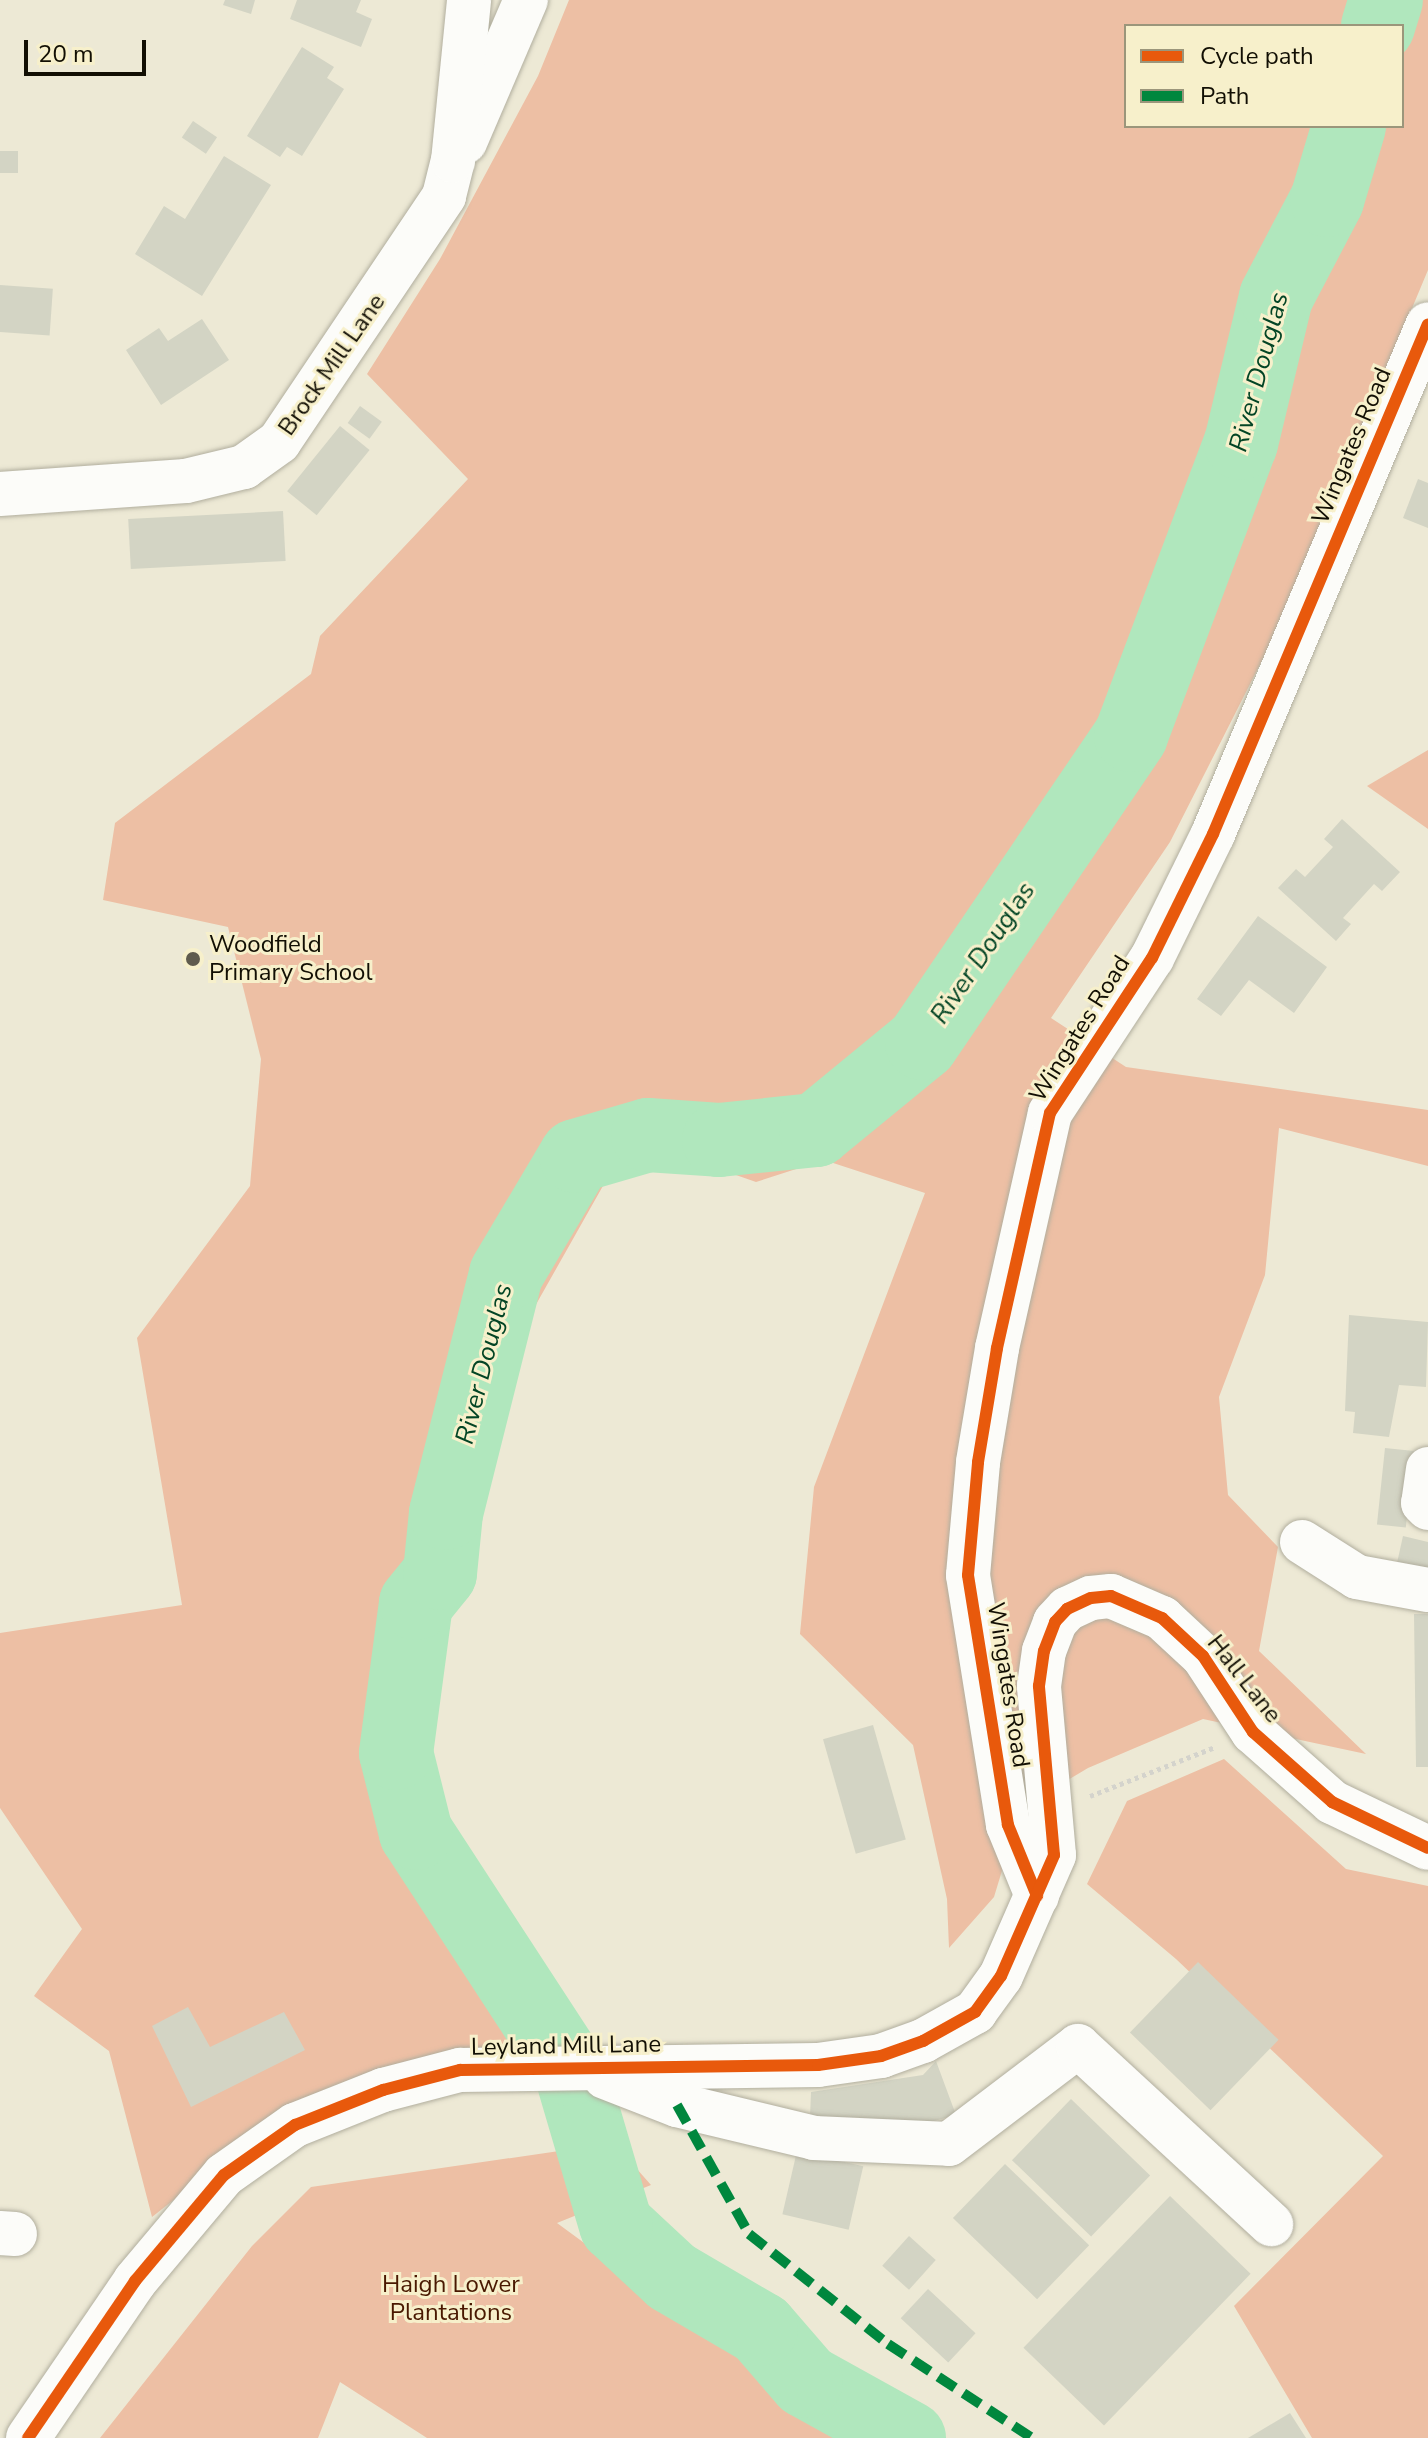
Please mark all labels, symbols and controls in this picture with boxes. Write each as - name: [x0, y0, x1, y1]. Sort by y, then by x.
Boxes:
- scale bar: [28, 24, 150, 74]
- legend: [1124, 24, 1404, 128]
- text: 20 m: [38, 38, 94, 70]
- text: Cycle path: [1200, 40, 1314, 72]
- text: Path: [1200, 80, 1249, 112]
- street label: Brock Mill Lane: [273, 289, 391, 441]
- water label: River Douglas: [1223, 289, 1295, 455]
- street label: Wingates Road: [1306, 364, 1398, 528]
- water label: River Douglas: [924, 876, 1042, 1030]
- place label: Woodfield Primary School: [209, 931, 372, 987]
- marker: Woodfield Primary School: [184, 950, 202, 968]
- street label: Wingates Road: [1024, 951, 1136, 1107]
- water label: River Douglas: [449, 1281, 519, 1447]
- street label: Wingates Road: [981, 1600, 1035, 1770]
- street label: Hall Lane: [1201, 1629, 1287, 1729]
- street label: Leyland Mill Lane: [471, 2030, 661, 2062]
- park label: Haigh Lower Plantations: [382, 2271, 520, 2327]

